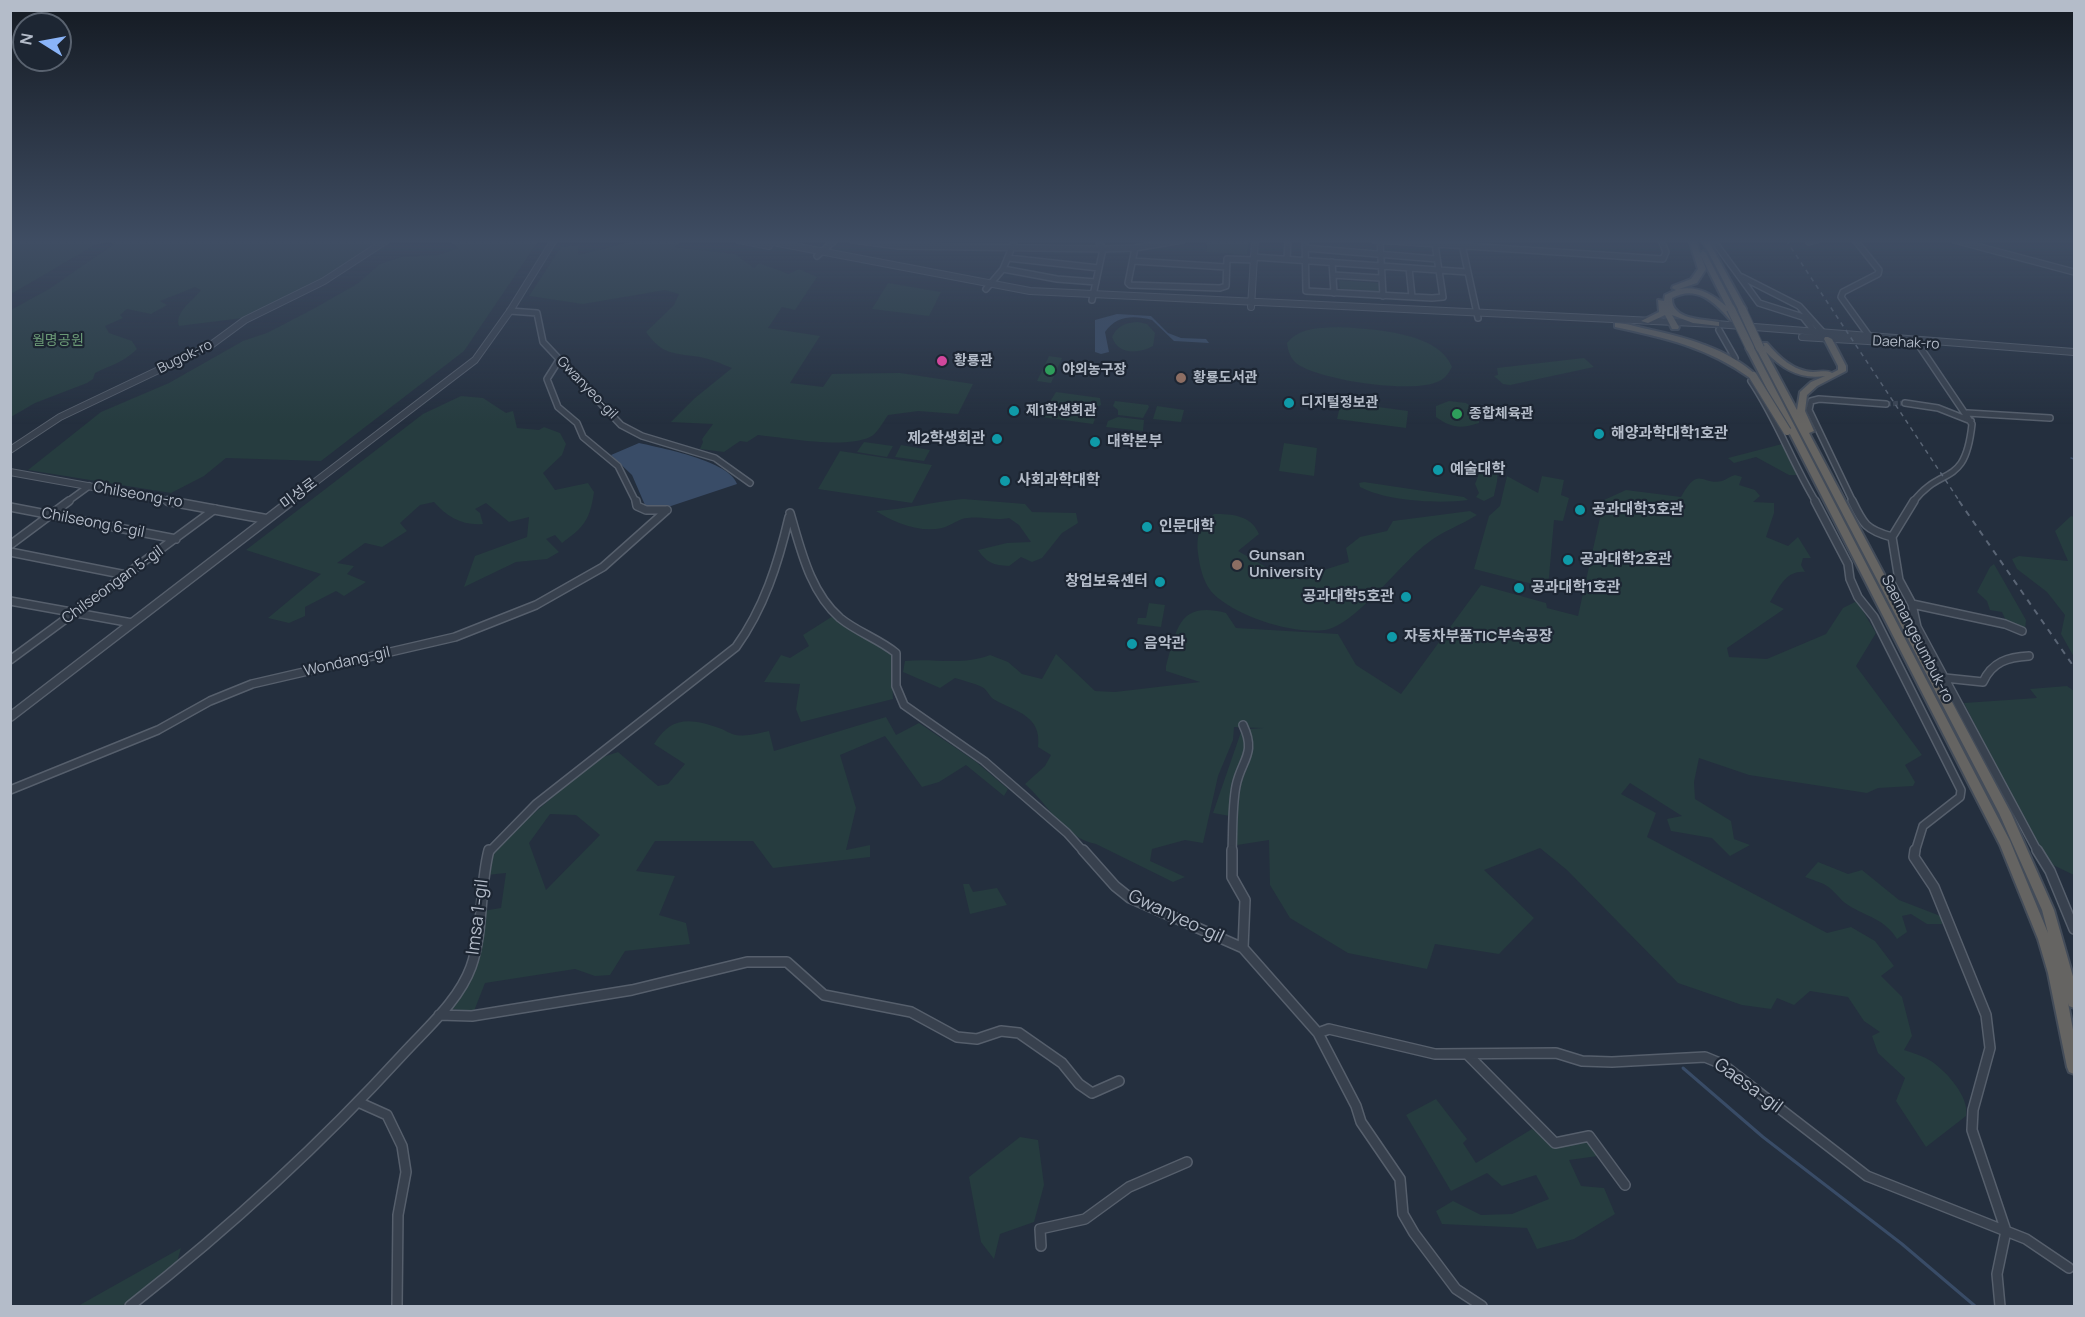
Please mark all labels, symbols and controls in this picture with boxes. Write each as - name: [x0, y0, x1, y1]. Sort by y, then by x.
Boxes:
- north arrow: [12, 12, 72, 72]
- text: N: [14, 31, 38, 47]
- park label: 월명공원: [32, 333, 84, 349]
- street label: Daehak-ro: [1872, 333, 1940, 353]
- street label: Bugok-ro: [155, 337, 215, 377]
- street label: Gwanyeo-gil: [553, 353, 621, 423]
- place label: 황룡관: [954, 353, 993, 369]
- marker: 황룡관: [935, 354, 949, 368]
- place label: 야외농구장: [1062, 362, 1126, 378]
- marker: 야외농구장: [1043, 363, 1057, 377]
- place label: 황룡도서관: [1193, 370, 1257, 386]
- marker: 황룡도서관: [1174, 371, 1188, 385]
- place label: 디지털정보관: [1301, 395, 1378, 411]
- marker: 디지털정보관: [1282, 396, 1296, 410]
- place label: 제1학생회관: [1026, 403, 1097, 419]
- marker: 제1학생회관: [1007, 404, 1021, 418]
- place label: 종합체육관: [1469, 406, 1533, 422]
- marker: 종합체육관: [1450, 407, 1464, 421]
- place label: 해양과학대학1호관: [1611, 425, 1728, 443]
- marker: 해양과학대학1호관: [1592, 427, 1606, 441]
- place label: 제2학생회관: [907, 430, 985, 448]
- marker: 제2학생회관: [990, 432, 1004, 446]
- place label: 대학본부: [1107, 433, 1162, 451]
- marker: 대학본부: [1088, 435, 1102, 449]
- place label: 예술대학: [1450, 461, 1505, 479]
- marker: 예술대학: [1431, 463, 1445, 477]
- place label: 사회과학대학: [1017, 472, 1100, 490]
- street label: 미성로: [277, 474, 321, 514]
- marker: 사회과학대학: [998, 474, 1012, 488]
- street label: Chilseong-ro: [92, 478, 184, 512]
- place label: 공과대학3호관: [1592, 501, 1684, 519]
- marker: 공과대학3호관: [1573, 503, 1587, 517]
- street label: Chilseong 6-gil: [40, 504, 146, 542]
- place label: 인문대학: [1159, 518, 1214, 536]
- marker: 인문대학: [1140, 520, 1154, 534]
- street label: Chilseongan 5-gil: [59, 542, 167, 628]
- place label: Gunsan University: [1249, 547, 1323, 582]
- place label: 공과대학2호관: [1580, 551, 1672, 569]
- marker: 공과대학2호관: [1561, 553, 1575, 567]
- marker: Gunsan University: [1230, 558, 1244, 572]
- street label: Saemangeumbuk-ro: [1877, 572, 1957, 706]
- place label: 창업보육센터: [1065, 573, 1148, 591]
- marker: 창업보육센터: [1153, 575, 1167, 589]
- place label: 공과대학1호관: [1531, 579, 1620, 597]
- marker: 공과대학1호관: [1512, 581, 1526, 595]
- place label: 공과대학5호관: [1302, 588, 1394, 606]
- marker: 공과대학5호관: [1399, 590, 1413, 604]
- place label: 자동차부품TIC부속공장: [1404, 628, 1553, 646]
- marker: 자동차부품TIC부속공장: [1385, 630, 1399, 644]
- place label: 음악관: [1144, 635, 1185, 653]
- marker: 음악관: [1125, 637, 1139, 651]
- street label: Wondang-gil: [302, 643, 392, 681]
- street label: Imsa 1-gil: [463, 878, 493, 956]
- street label: Gwanyeo-gil: [1125, 885, 1227, 949]
- street label: Gaesa-gil: [1710, 1054, 1786, 1118]

